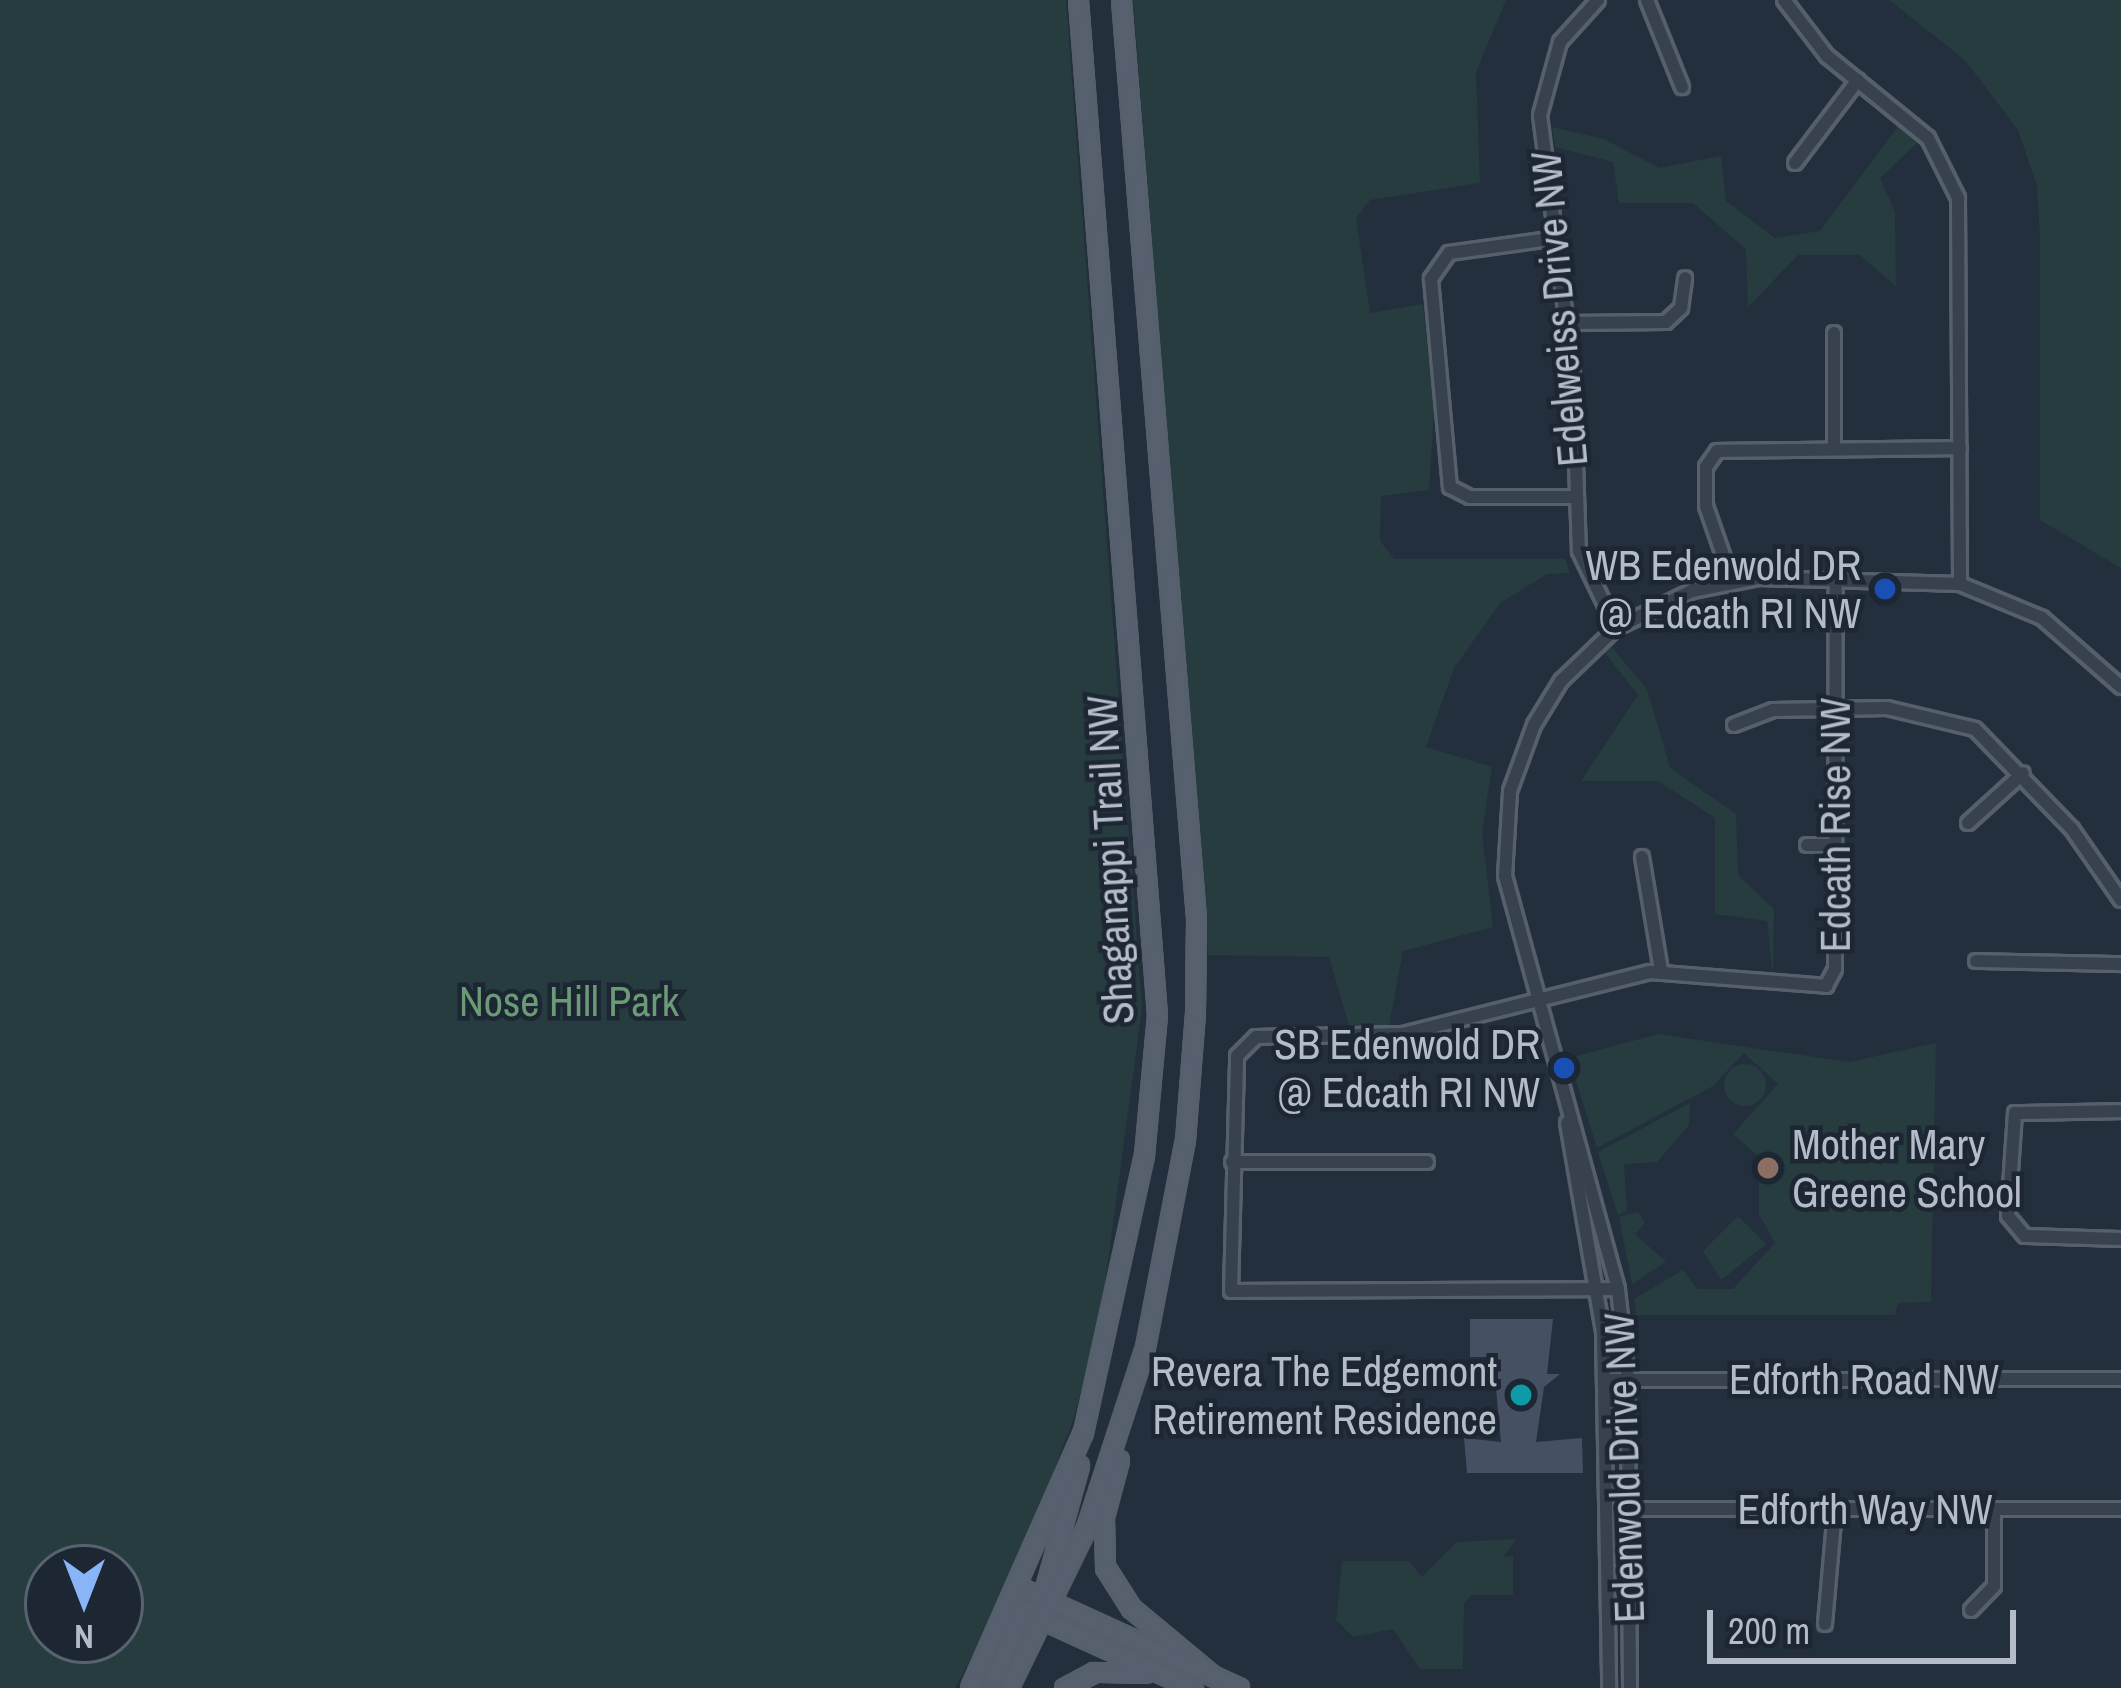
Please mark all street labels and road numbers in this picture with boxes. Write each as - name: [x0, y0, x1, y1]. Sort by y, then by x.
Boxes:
- street label: Edelweiss Drive NW: [1520, 150, 1598, 468]
- street label: Shaganappi Trail NW: [1076, 694, 1144, 1026]
- street label: Edcath Rise NW: [1810, 698, 1860, 952]
- street label: Edenwold Drive NW: [1593, 1312, 1655, 1624]
- street label: Edforth Road NW: [1729, 1354, 1999, 1404]
- street label: Edforth Way NW: [1737, 1484, 1993, 1534]

